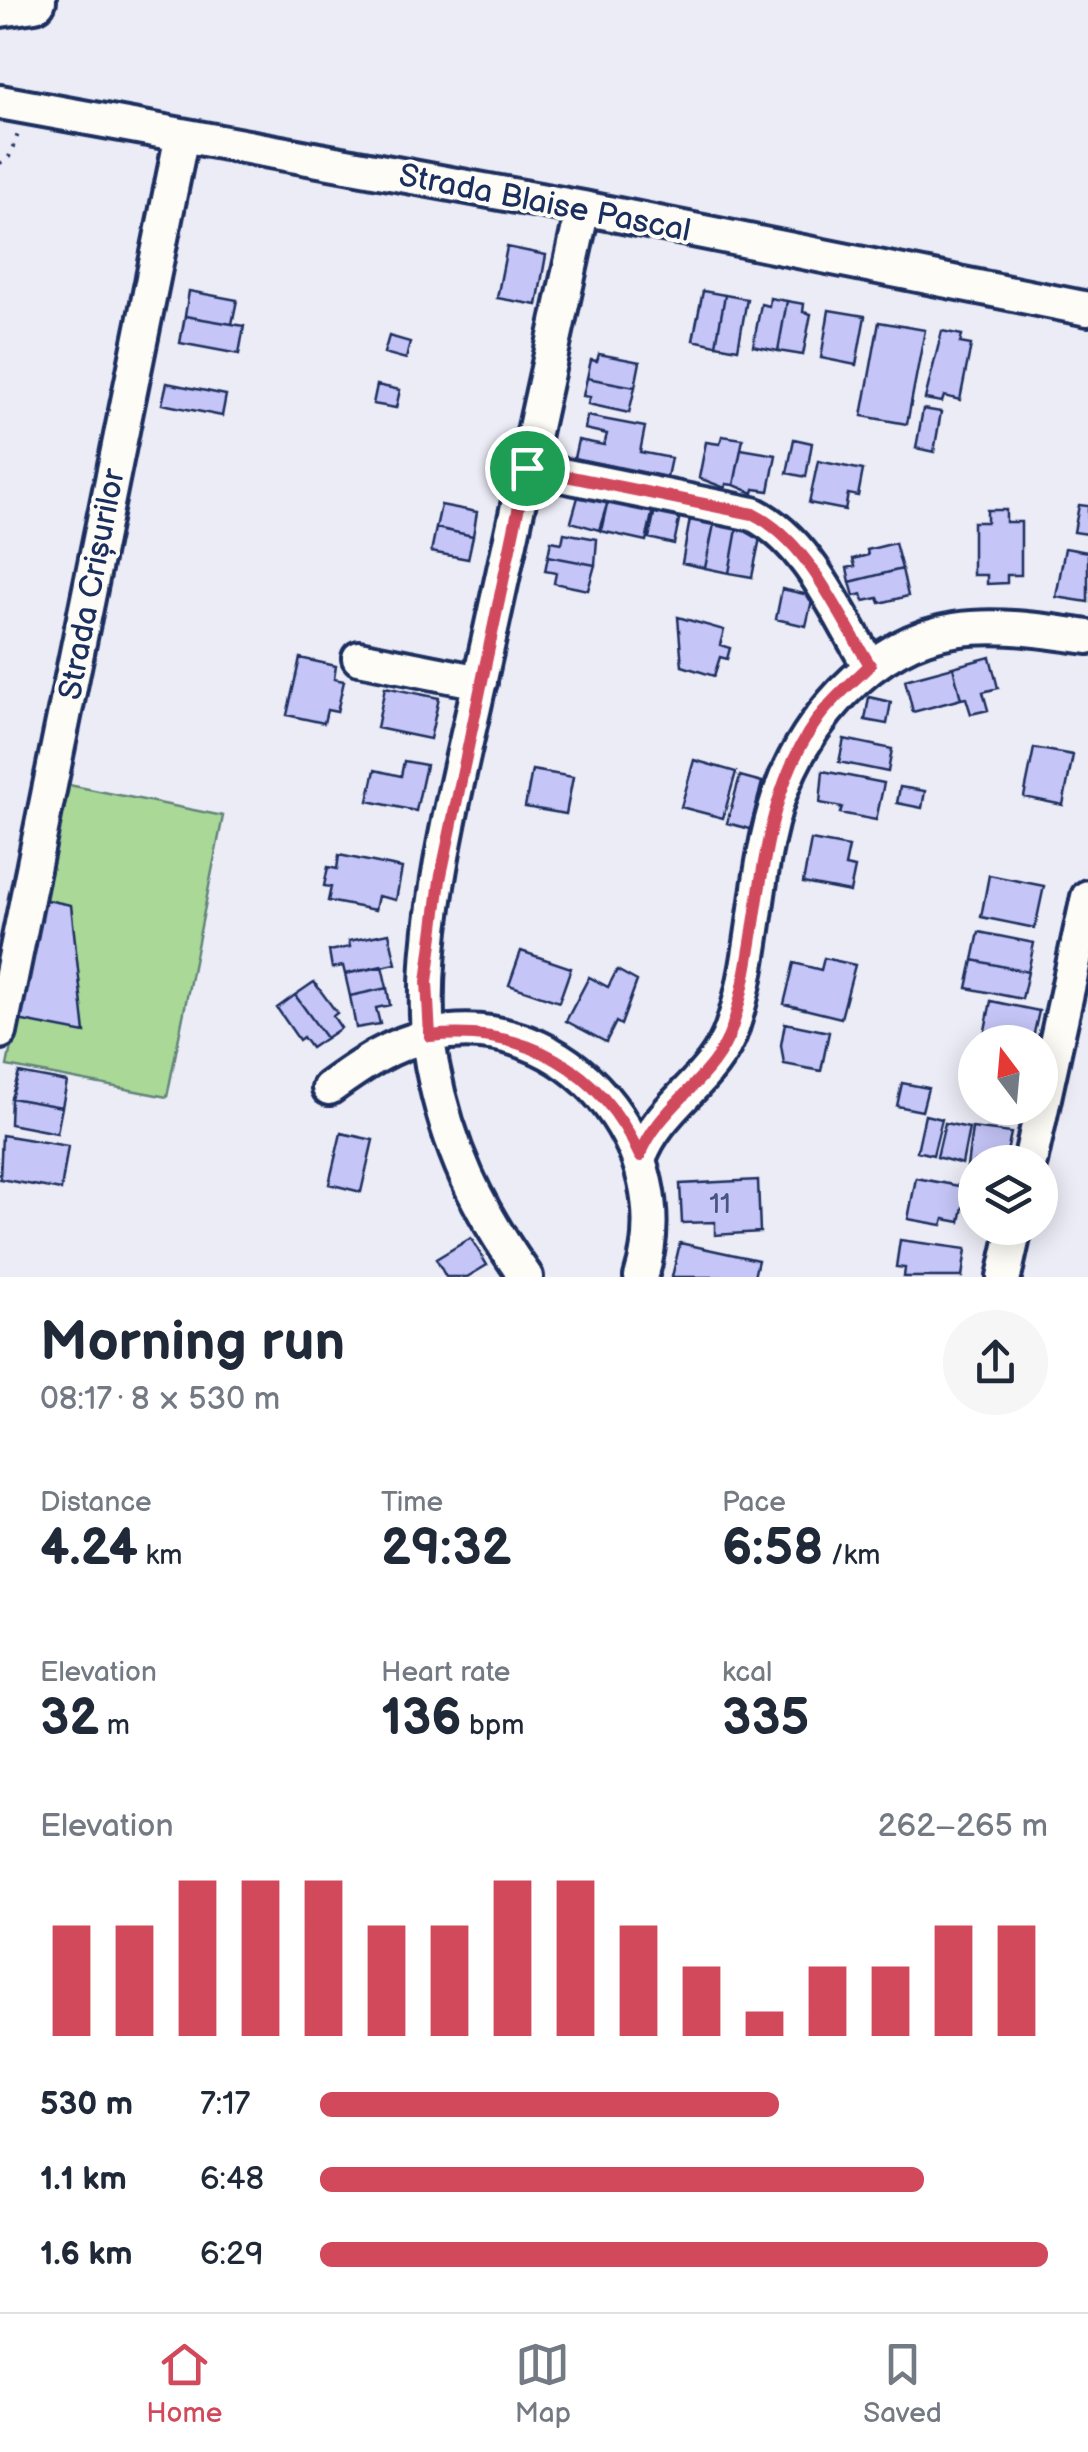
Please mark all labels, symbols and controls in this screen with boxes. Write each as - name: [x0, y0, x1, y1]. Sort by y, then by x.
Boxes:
- street label: Strada Blaise Pascal: [396, 156, 694, 251]
- pin: [485, 426, 570, 511]
- icon: arrive: [500, 441, 555, 496]
- street label: Strada Crișurilor: [51, 465, 134, 703]
- north arrow: [958, 1025, 1058, 1125]
- map controls: [958, 1025, 1058, 1245]
- button: layers: [958, 1145, 1058, 1245]
- house number: 11: [709, 1188, 731, 1221]
- text: Morning run: [40, 1309, 345, 1376]
- button: share: [943, 1310, 1048, 1415]
- text: 08:17 · 8 × 530 m: [40, 1380, 280, 1419]
- text: Distance: [40, 1486, 152, 1519]
- text: Time: [381, 1486, 443, 1519]
- text: Pace: [722, 1486, 786, 1519]
- text: 4.24: [40, 1519, 138, 1579]
- text: 29:32: [381, 1519, 511, 1579]
- text: 6:58: [722, 1519, 823, 1579]
- text: km: [138, 1539, 182, 1572]
- text: /km: [823, 1539, 880, 1572]
- text: Elevation: [40, 1656, 157, 1689]
- text: Heart rate: [381, 1656, 510, 1689]
- text: kcal: [722, 1656, 772, 1689]
- text: 32: [40, 1689, 99, 1749]
- text: 136: [381, 1689, 462, 1749]
- text: 335: [722, 1689, 809, 1749]
- text: m: [99, 1709, 130, 1742]
- text: bpm: [462, 1709, 524, 1742]
- text: Elevation: [40, 1807, 173, 1846]
- text: 262–265 m: [878, 1807, 1048, 1846]
- text: 530 m: [40, 2085, 133, 2124]
- text: 7:17: [200, 2085, 250, 2124]
- text: 1.1 km: [40, 2160, 127, 2199]
- text: 6:48: [200, 2160, 264, 2199]
- text: 1.6 km: [40, 2235, 133, 2274]
- text: 6:29: [200, 2235, 263, 2274]
- tab: Home: [146, 2337, 222, 2430]
- tab: Map: [515, 2337, 571, 2430]
- tab: Saved: [863, 2337, 942, 2430]

